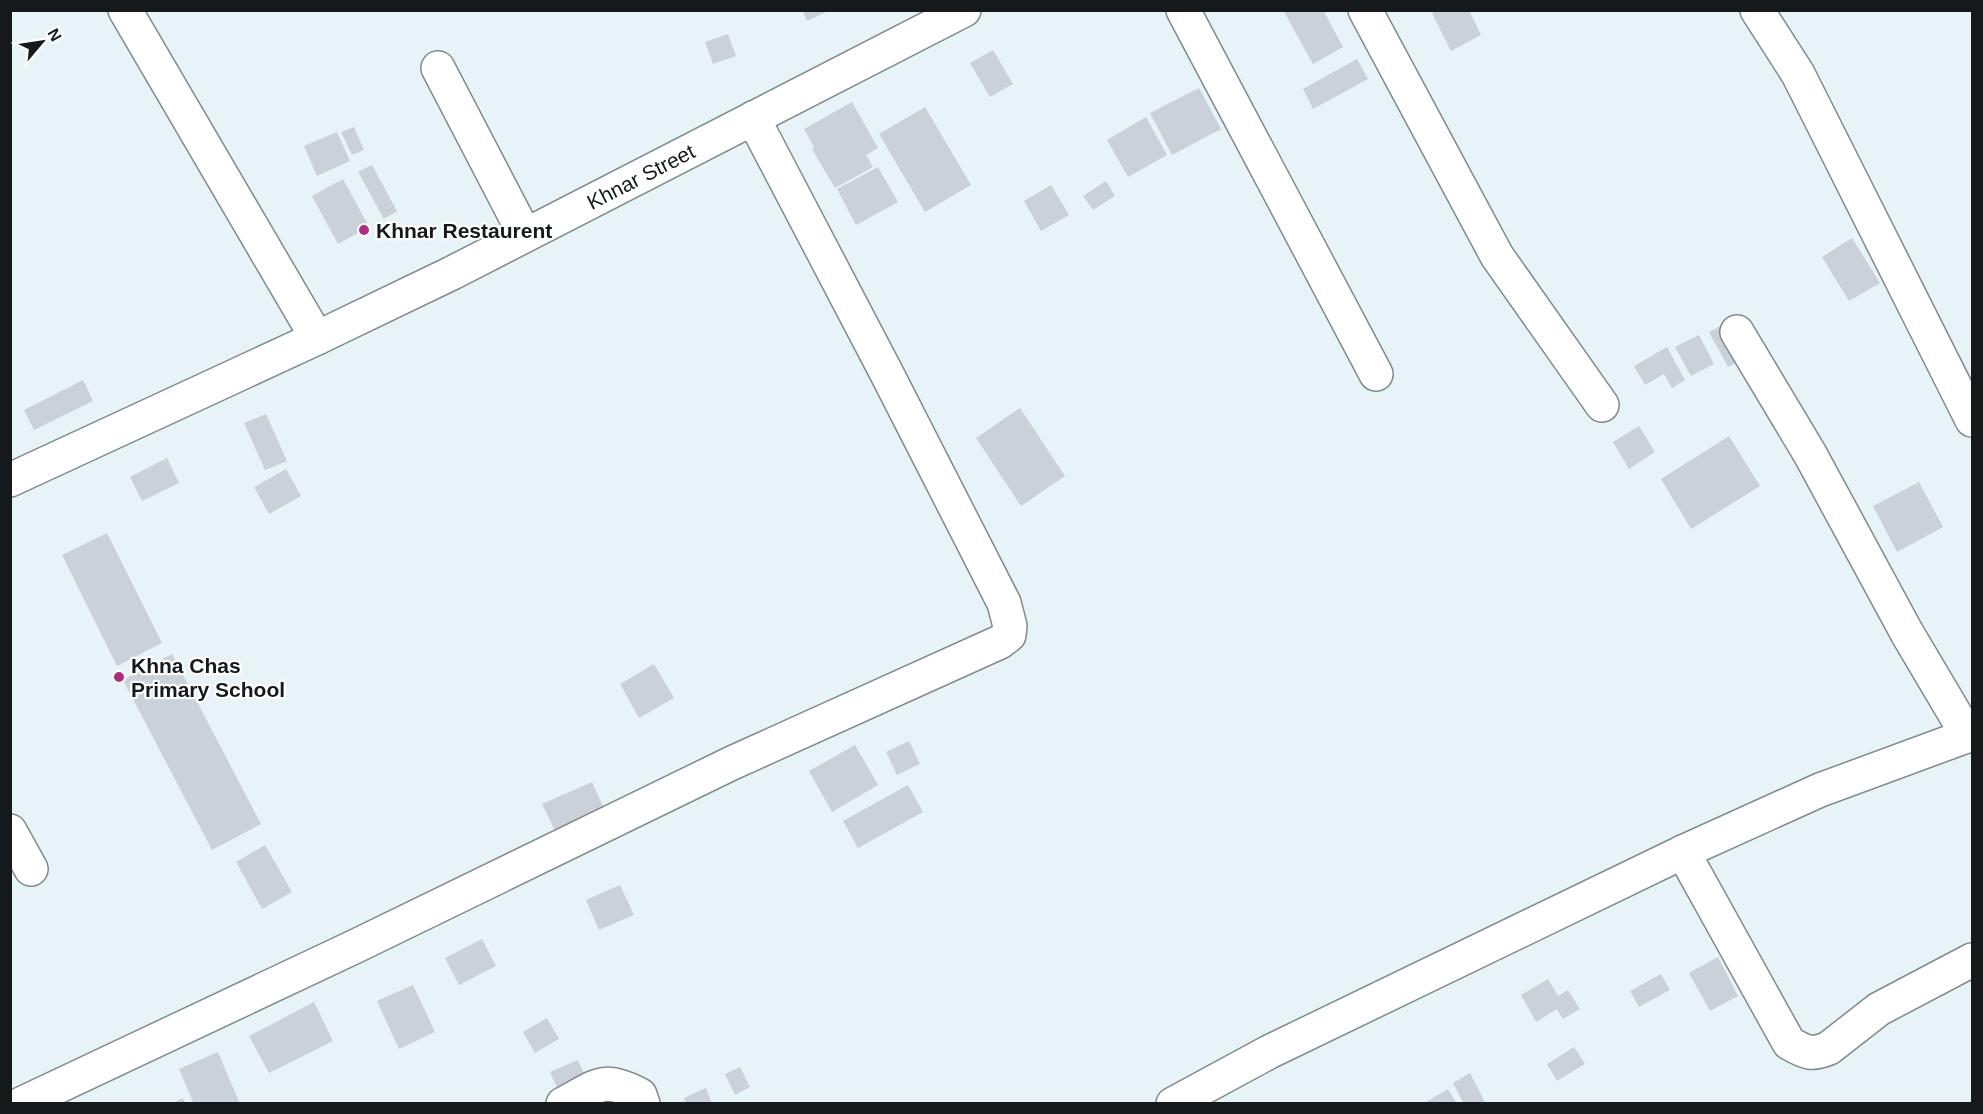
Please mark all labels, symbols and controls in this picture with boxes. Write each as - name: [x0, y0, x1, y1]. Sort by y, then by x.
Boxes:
- north arrow: [12, 12, 72, 72]
- text: N: [44, 26, 65, 44]
- street label: Khnar Street: [583, 139, 698, 213]
- place label: Khnar Restaurent: [376, 219, 552, 242]
- marker: Khnar Restaurent: [357, 223, 371, 237]
- place label: Khna Chas Primary School: [131, 654, 285, 701]
- marker: Khna Chas Primary School: [112, 670, 126, 684]

